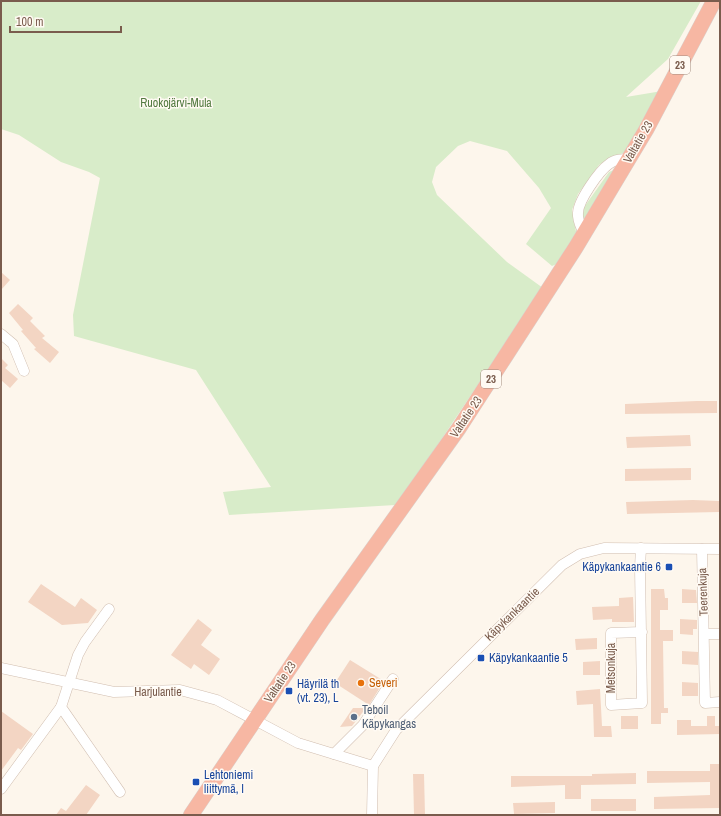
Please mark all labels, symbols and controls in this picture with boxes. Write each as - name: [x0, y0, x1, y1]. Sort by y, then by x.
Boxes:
- scale bar: [10, 8, 121, 34]
- text: 100 m: [16, 14, 43, 30]
- road number: 23: [670, 56, 690, 74]
- park label: Ruokojärvi-Mula: [140, 95, 212, 111]
- street label: Valtatie 23: [619, 118, 657, 166]
- road number: 23: [481, 370, 501, 388]
- street label: Valtatie 23: [446, 393, 486, 441]
- place label: Käpykankaantie 6: [582, 559, 661, 575]
- marker: Käpykankaantie 6: [664, 562, 674, 572]
- street label: Teerenkuja: [694, 567, 712, 616]
- street label: Käpykankaantie: [481, 584, 543, 644]
- street label: Metsonkuja: [603, 642, 619, 693]
- place label: Käpykankaantie 5: [489, 650, 568, 666]
- marker: Käpykankaantie 5: [476, 653, 486, 663]
- street label: Valtatie 23: [260, 658, 300, 706]
- place label: Severi: [369, 675, 397, 691]
- place label: Häyrilä th (vt. 23), L: [297, 676, 339, 706]
- marker: Severi: [356, 678, 366, 688]
- street label: Harjulantie: [134, 684, 182, 700]
- marker: Häyrilä th (vt. 23), L: [284, 686, 294, 696]
- place label: Teboil Käpykangas: [362, 702, 416, 732]
- marker: Teboil Käpykangas: [349, 712, 359, 722]
- place label: Lehtoniemi liittymä, I: [204, 767, 253, 797]
- marker: Lehtoniemi liittymä, I: [191, 777, 201, 787]

